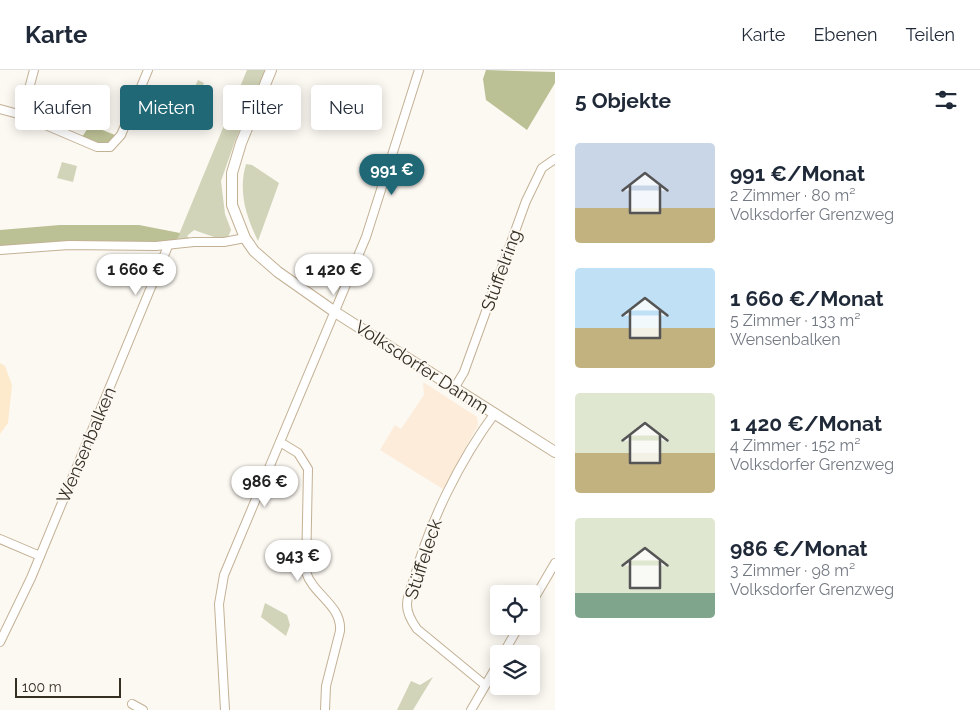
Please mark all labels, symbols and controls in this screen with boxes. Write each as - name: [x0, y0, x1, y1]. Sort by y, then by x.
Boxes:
- text: Karte: [25, 20, 87, 49]
- text: Karte: [741, 24, 785, 45]
- text: Ebenen: [813, 24, 878, 45]
- text: Teilen: [906, 24, 955, 45]
- chip: Kaufen: [15, 85, 110, 130]
- chip: Mieten: [120, 85, 213, 130]
- chip: Filter: [223, 85, 301, 130]
- chip: Neu: [311, 85, 382, 130]
- icon: filters: [932, 86, 960, 114]
- text: 5 Objekte: [575, 88, 671, 113]
- pin: 991 €: [357, 154, 427, 196]
- text: 991 €: [370, 160, 414, 179]
- text: 991 €/Monat: [730, 161, 865, 186]
- icon: home: [615, 163, 675, 223]
- text: 2 Zimmer · 80 m²: [730, 186, 855, 205]
- text: Volksdorfer Grenzweg: [730, 205, 894, 224]
- street label: Stüffelring: [477, 226, 525, 314]
- pin: 1 660 €: [90, 254, 182, 296]
- pin: 1 420 €: [288, 254, 380, 296]
- text: 1 660 €: [107, 260, 165, 279]
- text: 1 420 €: [306, 260, 362, 279]
- text: 1 660 €/Monat: [730, 286, 884, 311]
- icon: home: [615, 288, 675, 348]
- text: 5 Zimmer · 133 m²: [730, 311, 861, 330]
- street label: Volksdorfer Damm: [351, 316, 493, 418]
- text: Wensenbalken: [730, 330, 841, 349]
- street label: Wensenbalken: [52, 384, 120, 506]
- text: 1 420 €/Monat: [730, 411, 882, 436]
- icon: home: [615, 413, 675, 473]
- text: 4 Zimmer · 152 m²: [730, 436, 861, 455]
- text: Volksdorfer Grenzweg: [730, 455, 894, 474]
- pin: 986 €: [230, 466, 300, 508]
- text: 986 €: [242, 472, 288, 491]
- street label: Stüffeleck: [400, 516, 446, 602]
- text: 986 €/Monat: [730, 536, 868, 561]
- icon: home: [615, 538, 675, 598]
- pin: 943 €: [263, 540, 333, 582]
- text: 943 €: [276, 546, 320, 565]
- text: 3 Zimmer · 98 m²: [730, 561, 855, 580]
- text: Volksdorfer Grenzweg: [730, 580, 894, 599]
- map controls: [490, 585, 540, 695]
- button: locate: [490, 585, 540, 635]
- button: layers: [490, 645, 540, 695]
- scale bar: [15, 675, 121, 698]
- text: 100 m: [22, 679, 62, 695]

